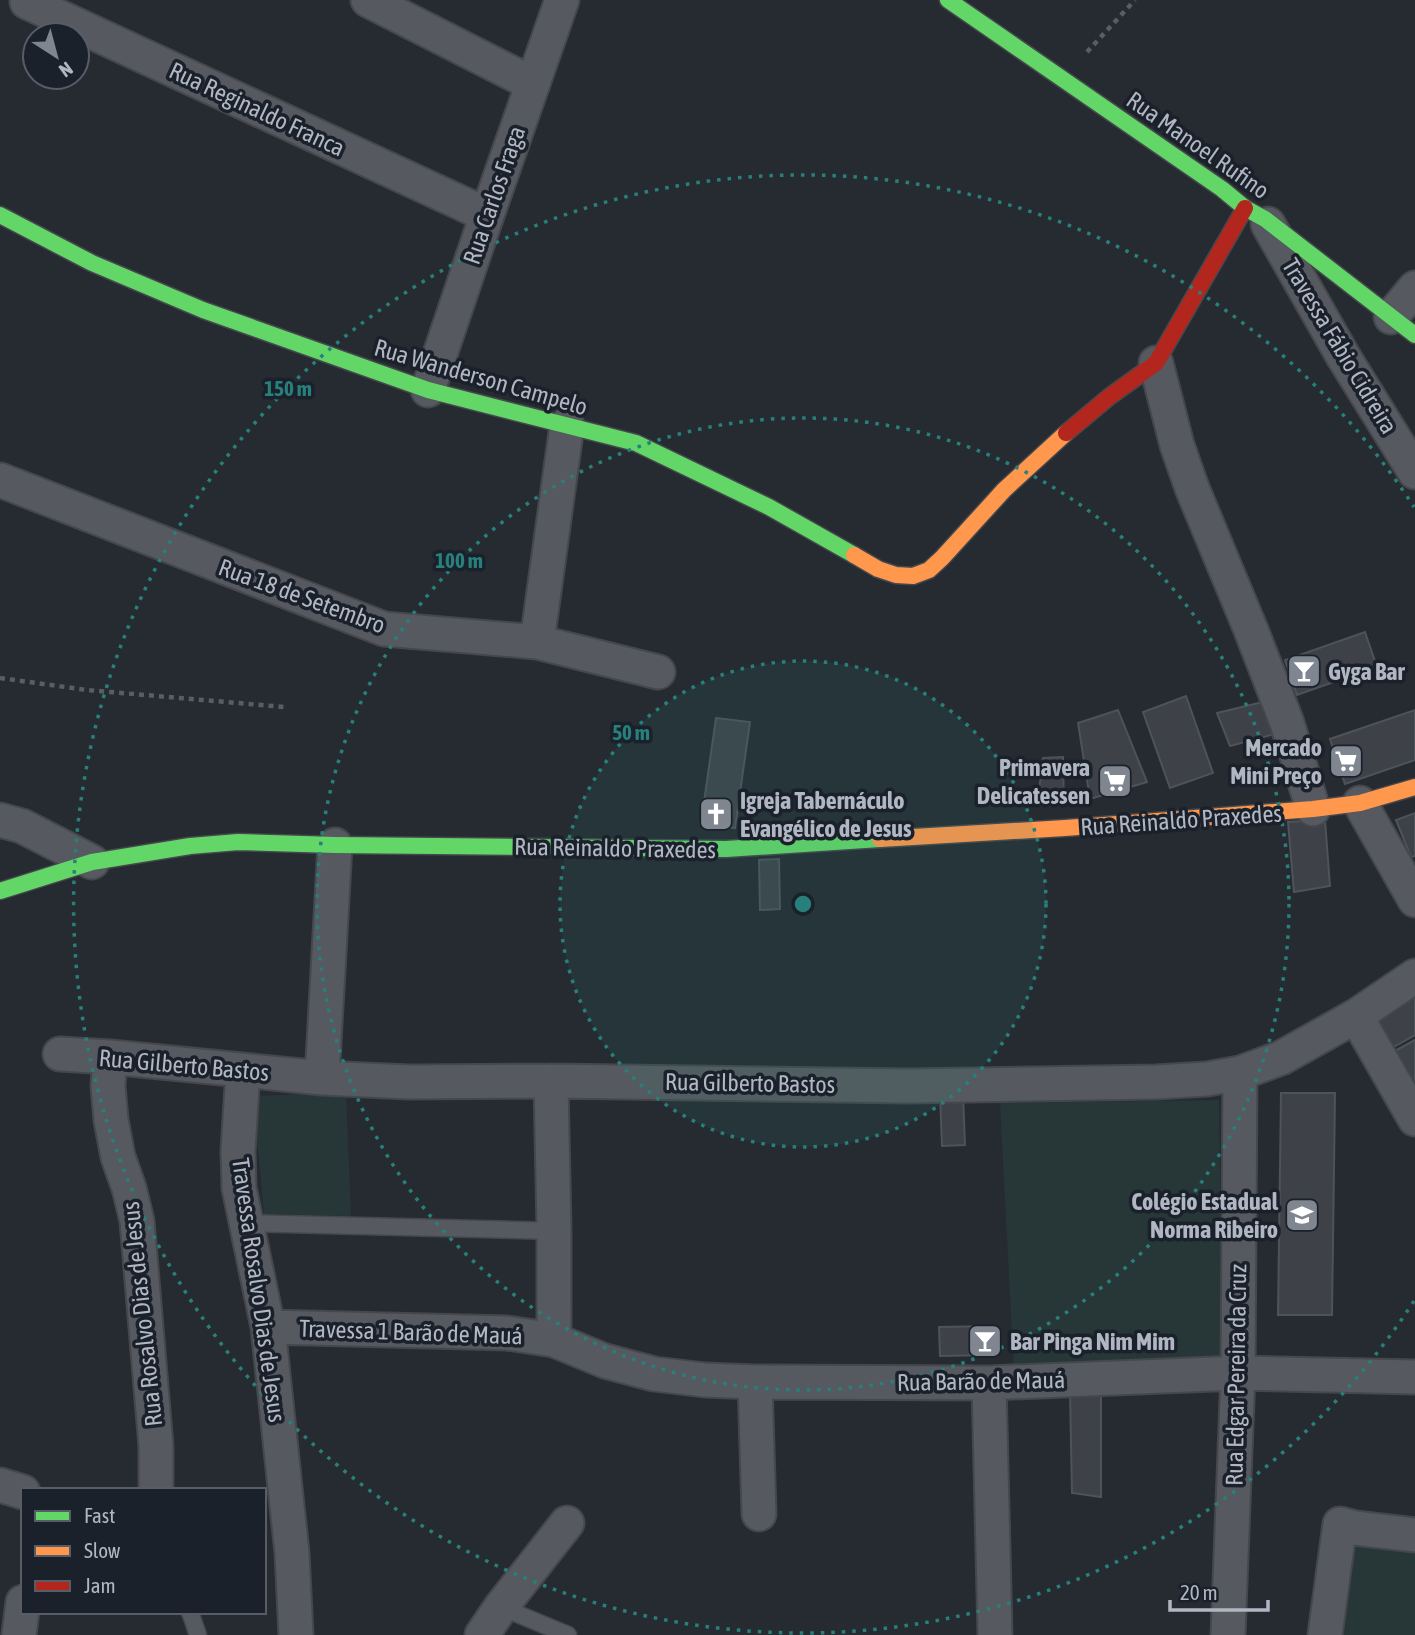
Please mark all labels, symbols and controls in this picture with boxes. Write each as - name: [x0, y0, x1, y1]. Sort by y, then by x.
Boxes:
- north arrow: [21, 21, 91, 91]
- street label: Rua Reginaldo Franca: [165, 57, 349, 161]
- text: N: [55, 58, 77, 82]
- street label: Rua Manoel Rufino: [1122, 86, 1274, 204]
- street label: Rua Carlos Fraga: [458, 122, 530, 268]
- street label: Travessa Fábio Cidreira: [1277, 254, 1403, 438]
- street label: Rua Wanderson Campelo: [371, 334, 591, 420]
- text: 150 m: [264, 376, 312, 400]
- text: 100 m: [435, 548, 483, 572]
- street label: Rua 18 de Setembro: [215, 553, 389, 639]
- bar icon: Gyga Bar: [1285, 652, 1323, 690]
- place label: Gyga Bar: [1328, 658, 1405, 685]
- text: 50 m: [612, 720, 650, 744]
- place label: Mercado Mini Preço: [1230, 734, 1322, 789]
- supermarket icon: Mercado Mini Preço: [1327, 742, 1365, 780]
- place label: Primavera Delicatessen: [977, 754, 1090, 809]
- supermarket icon: Primavera Delicatessen: [1096, 762, 1134, 800]
- place label: Igreja Tabernáculo Evangélico de Jesus: [740, 787, 912, 842]
- church icon: Igreja Tabernáculo Evangélico de Jesus: [697, 795, 735, 833]
- street label: Rua Reinaldo Praxedes: [1079, 799, 1283, 841]
- street label: Rua Reinaldo Praxedes: [514, 833, 716, 863]
- centre of rings: [791, 892, 815, 916]
- street label: Rua Gilberto Bastos: [98, 1044, 270, 1086]
- street label: Rua Gilberto Bastos: [665, 1068, 835, 1098]
- street label: Travessa Rosalvo Dias de Jesus: [227, 1156, 291, 1424]
- place label: Colégio Estadual Norma Ribeiro: [1131, 1188, 1279, 1243]
- school or university icon: Colégio Estadual Norma Ribeiro: [1283, 1196, 1321, 1234]
- street label: Rua Rosalvo Dias de Jesus: [117, 1200, 167, 1428]
- street label: Rua Edgar Pereira da Cruz: [1221, 1263, 1251, 1486]
- street label: Travessa 1 Barão de Mauá: [299, 1315, 523, 1349]
- bar icon: Bar Pinga Nim Mim: [966, 1322, 1004, 1360]
- place label: Bar Pinga Nim Mim: [1010, 1328, 1175, 1355]
- street label: Rua Barão de Mauá: [897, 1366, 1065, 1396]
- legend: [21, 1488, 266, 1614]
- text: Fast: [84, 1503, 115, 1527]
- text: Slow: [84, 1538, 121, 1562]
- scale bar: [1170, 1568, 1268, 1612]
- text: Jam: [84, 1573, 116, 1597]
- text: 20 m: [1180, 1580, 1218, 1604]

